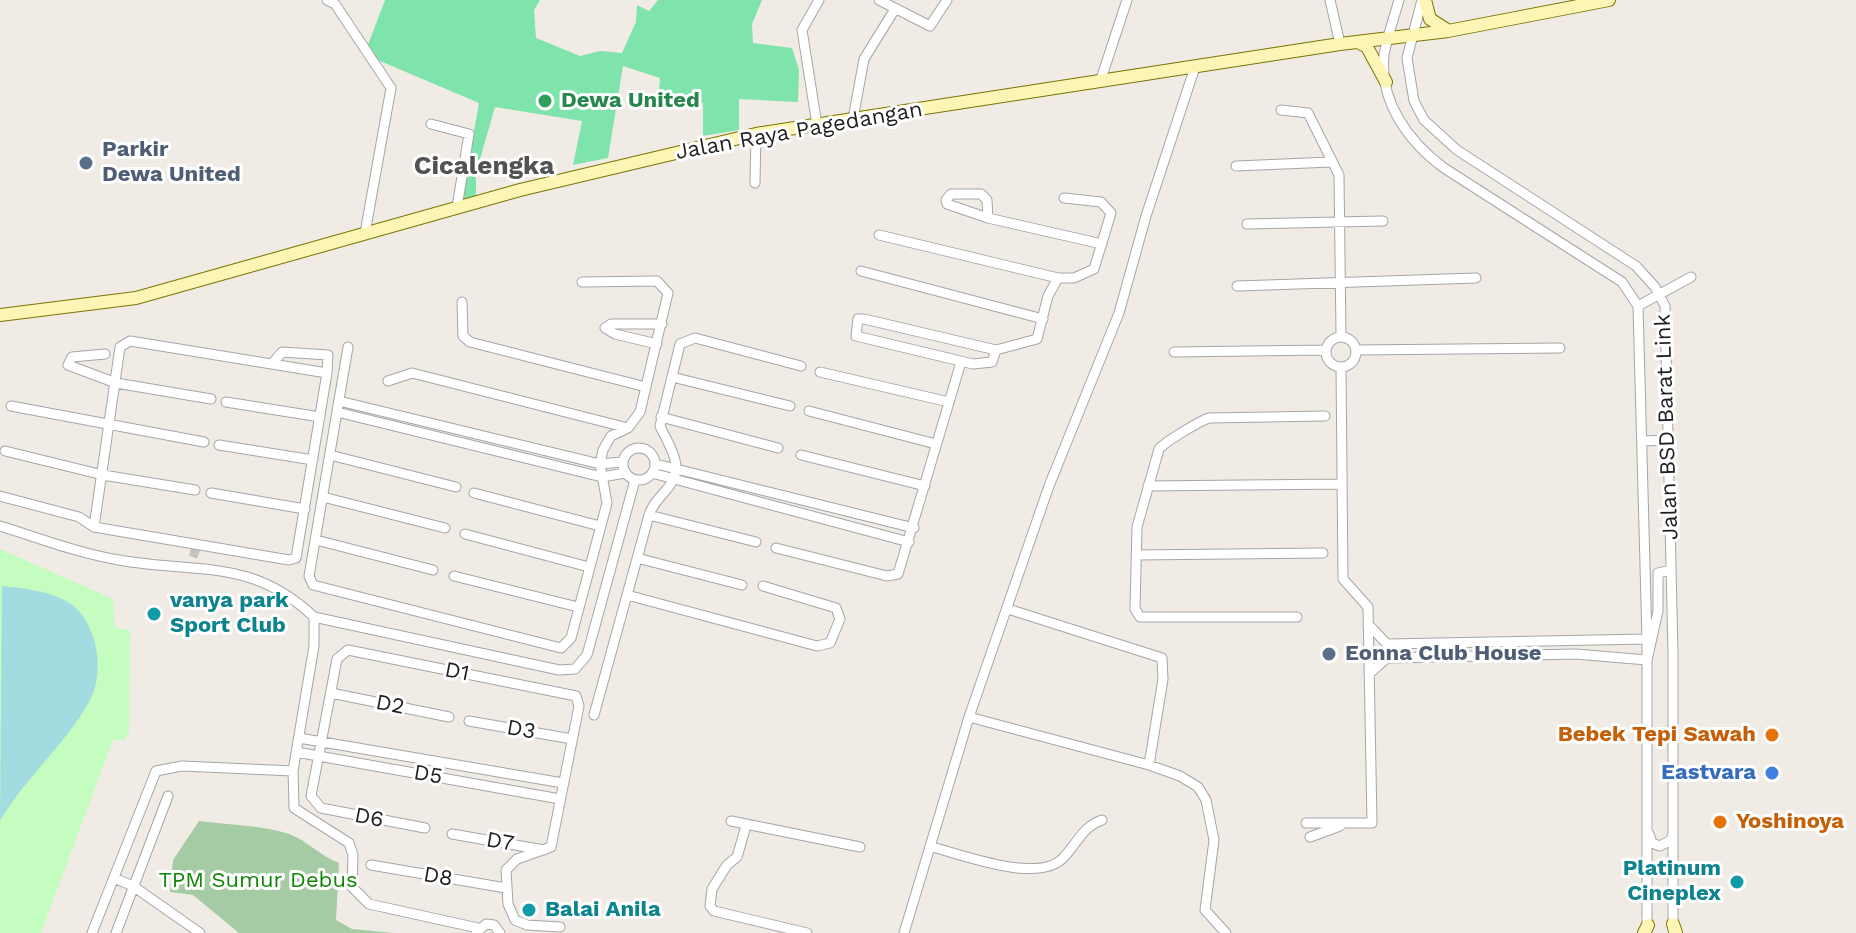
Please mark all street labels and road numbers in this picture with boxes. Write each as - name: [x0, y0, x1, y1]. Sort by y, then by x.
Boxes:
- street label: Jalan Raya Pagedangan: [674, 96, 924, 166]
- street label: Jalan BSD Barat Link: [1650, 314, 1684, 540]
- street label: D1: [442, 657, 472, 687]
- street label: D2: [373, 689, 407, 721]
- street label: D3: [505, 715, 537, 745]
- street label: D5: [412, 760, 444, 790]
- street label: D6: [352, 802, 386, 834]
- street label: D7: [484, 827, 516, 857]
- street label: D8: [421, 861, 455, 893]

